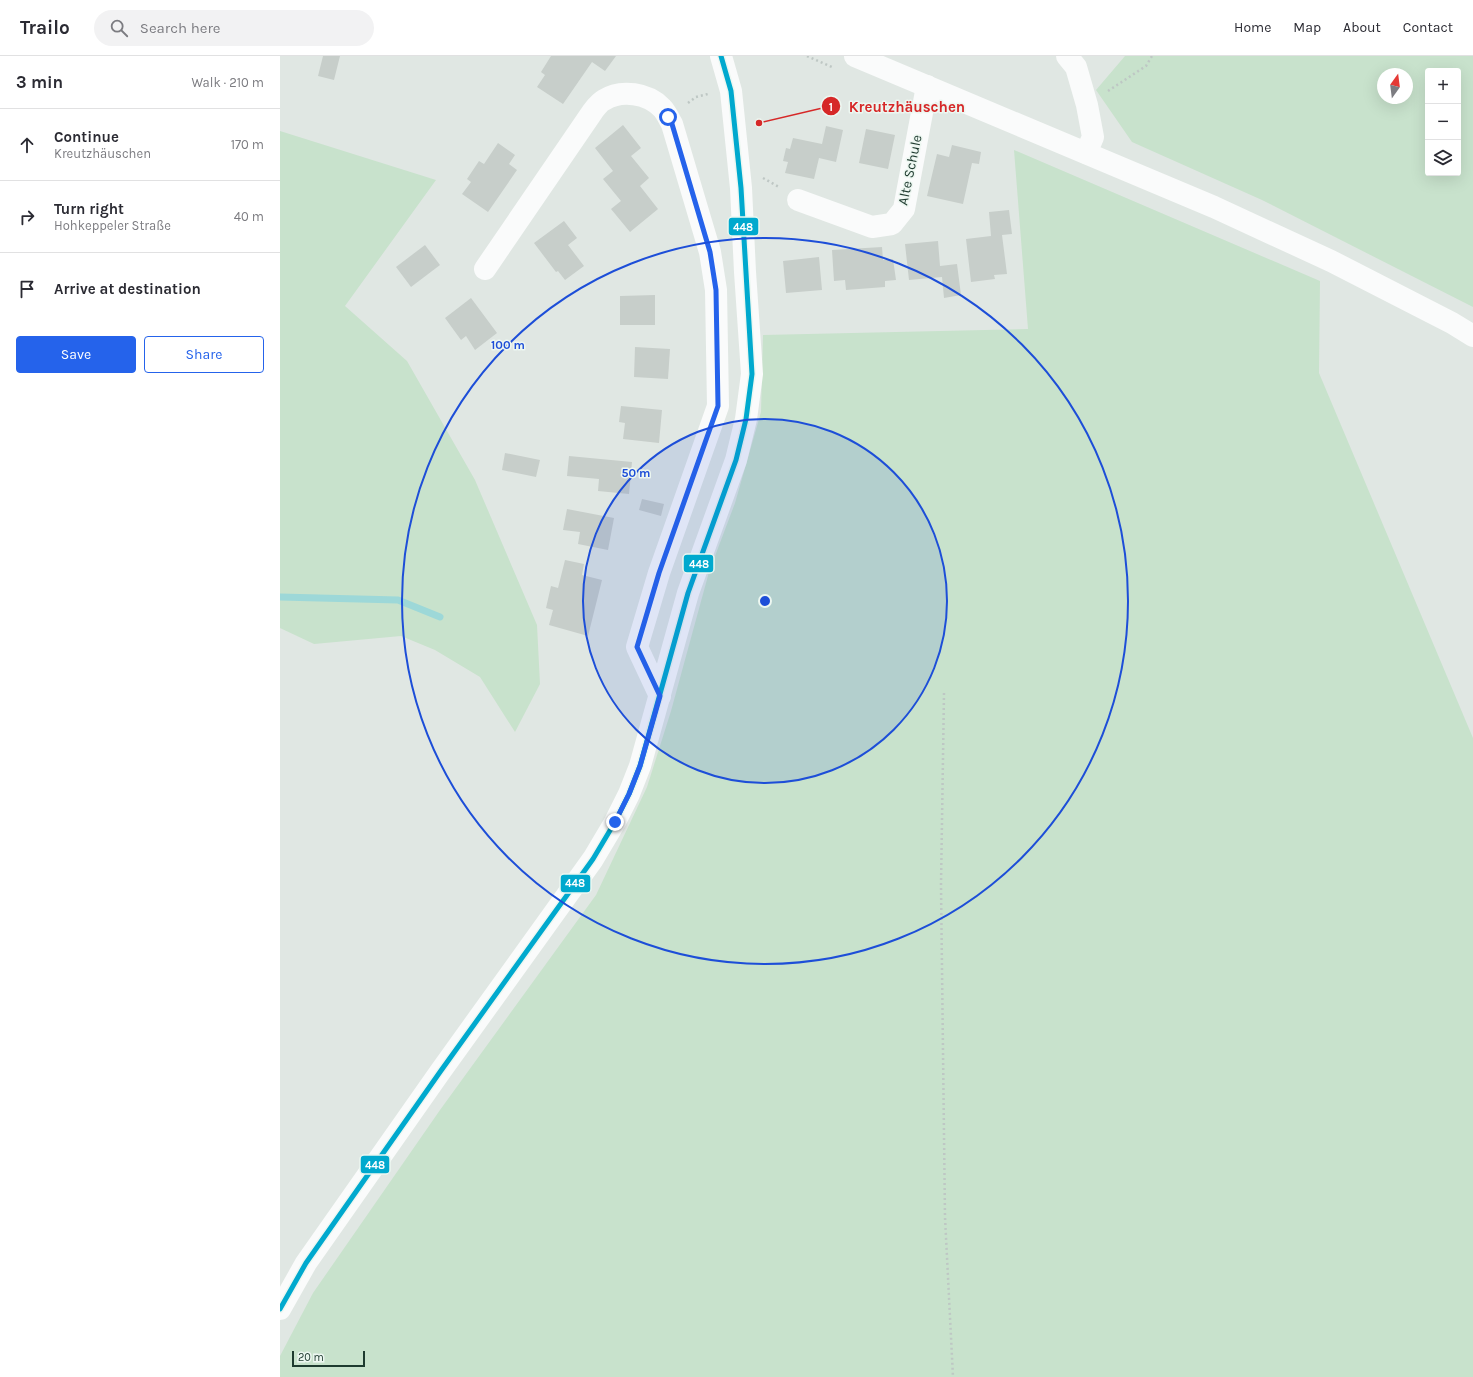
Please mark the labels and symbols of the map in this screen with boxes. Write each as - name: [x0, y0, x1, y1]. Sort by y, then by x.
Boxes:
- north arrow: [1377, 68, 1413, 104]
- callout: Kreutzhäuschen: [821, 93, 973, 120]
- text: Kreutzhäuschen: [849, 98, 965, 116]
- text: 1: [829, 100, 833, 114]
- route start: [659, 108, 677, 126]
- street label: Alte Schule: [894, 133, 926, 207]
- line badge: 448: [728, 217, 759, 236]
- text: 448: [733, 221, 753, 234]
- text: 100 m: [491, 338, 525, 352]
- text: 50 m: [622, 466, 651, 480]
- line badge: 448: [683, 554, 714, 573]
- text: 448: [689, 558, 709, 571]
- centre of rings: [758, 594, 772, 608]
- route end: [606, 813, 624, 831]
- line badge: 448: [560, 874, 591, 893]
- text: 448: [565, 877, 585, 890]
- line badge: 448: [360, 1155, 390, 1174]
- text: 448: [365, 1159, 385, 1172]
- scale bar: [292, 1349, 365, 1368]

